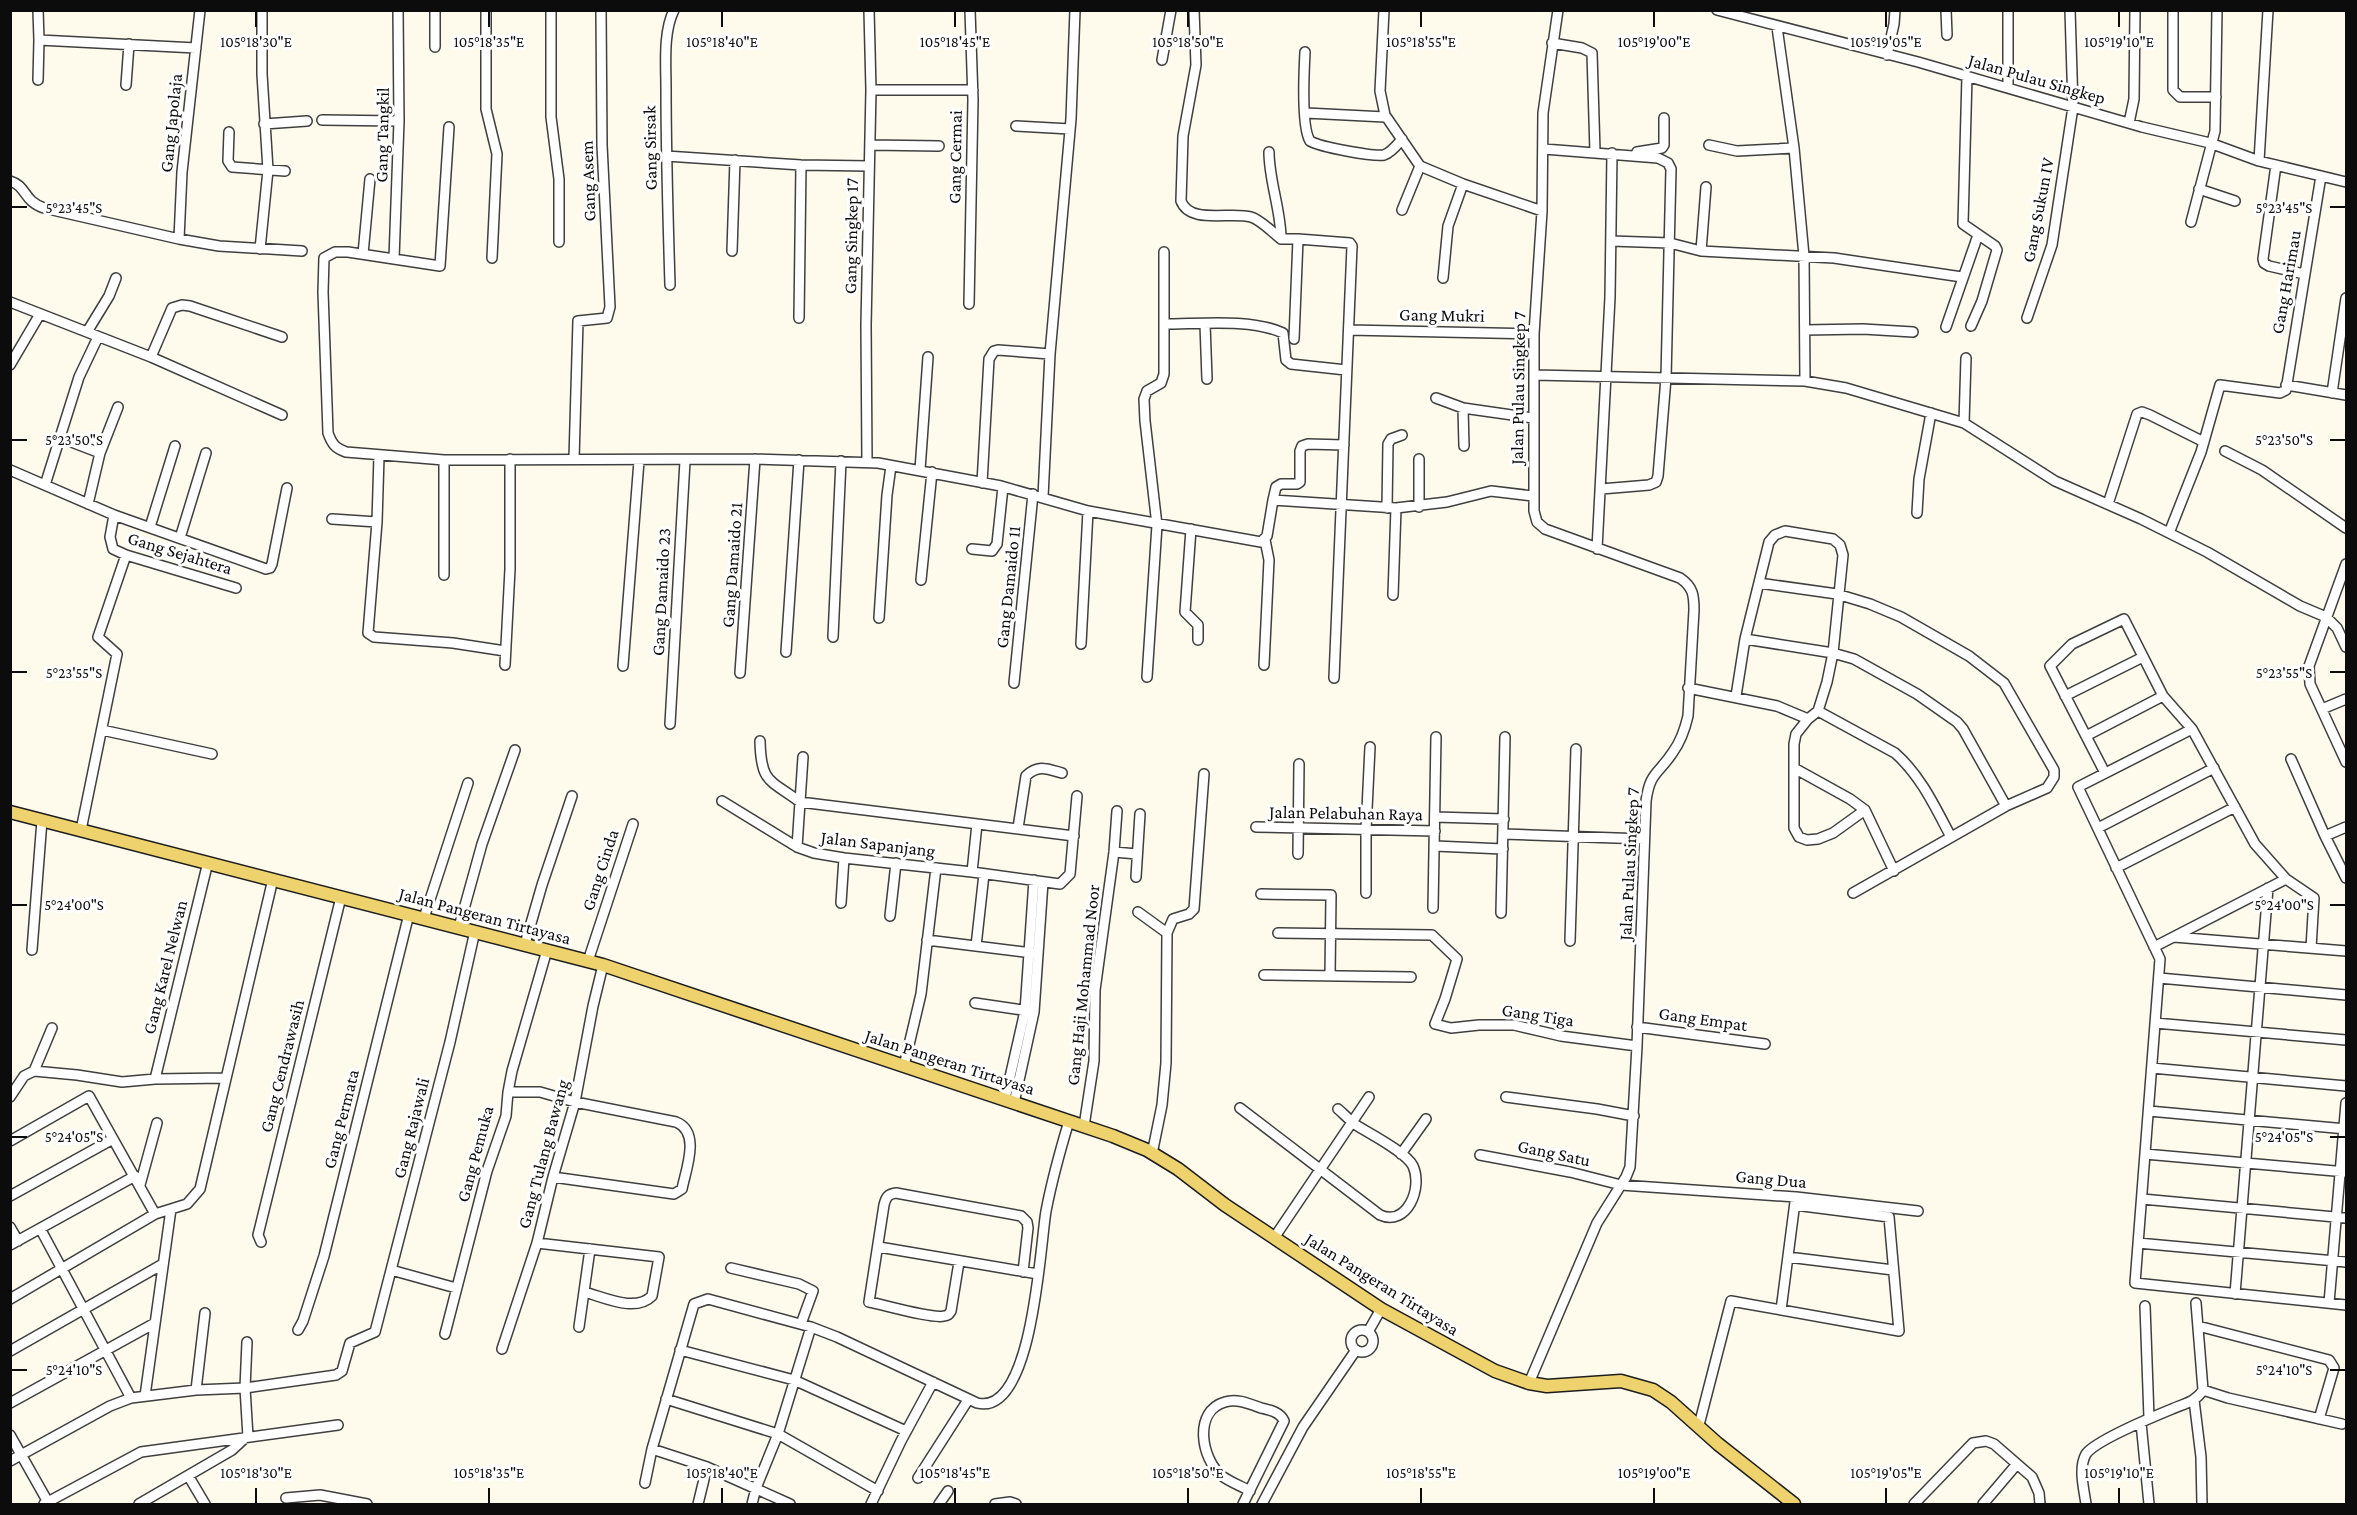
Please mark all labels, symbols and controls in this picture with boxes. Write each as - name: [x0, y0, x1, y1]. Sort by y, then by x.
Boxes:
- text: 105°18'30"E: [220, 34, 292, 50]
- text: 105°18'35"E: [454, 34, 524, 50]
- text: 105°18'40"E: [686, 34, 758, 50]
- text: 105°18'45"E: [920, 34, 990, 50]
- text: 105°18'50"E: [1152, 34, 1224, 50]
- text: 105°18'55"E: [1386, 34, 1456, 50]
- text: 105°19'00"E: [1618, 34, 1690, 50]
- text: 105°19'05"E: [1850, 34, 1922, 50]
- text: 105°19'10"E: [2084, 34, 2154, 50]
- street label: Jalan Pulau Singkep: [1964, 49, 2108, 108]
- street label: Gang Japolaja: [156, 73, 187, 174]
- street label: Gang Tangkil: [371, 87, 393, 183]
- street label: Gang Sirsak: [639, 105, 661, 191]
- street label: Gang Cermai: [944, 110, 966, 204]
- street label: Gang Asem: [577, 140, 599, 222]
- street label: Gang Sukun IV: [2018, 155, 2058, 264]
- street label: Gang Singkep 17: [840, 178, 862, 294]
- text: 5°23'45"S: [46, 200, 102, 216]
- text: 5°23'45"S: [2256, 200, 2312, 216]
- street label: Gang Harimau: [2267, 228, 2305, 335]
- street label: Gang Mukri: [1399, 304, 1485, 326]
- street label: Jalan Pulau Singkep 7: [1507, 311, 1529, 467]
- text: 5°23'50"S: [45, 432, 103, 448]
- text: 5°23'50"S: [2255, 432, 2313, 448]
- street label: Gang Damaido 21: [718, 502, 746, 628]
- street label: Gang Damaido 11: [992, 525, 1024, 649]
- street label: Gang Damaido 23: [648, 527, 674, 657]
- street label: Gang Sejahtera: [125, 528, 235, 579]
- text: 5°23'55"S: [46, 665, 102, 681]
- text: 5°23'55"S: [2256, 665, 2312, 681]
- street label: Jalan Pulau Singkep 7: [1615, 787, 1643, 943]
- street label: Jalan Pelabuhan Raya: [1267, 802, 1423, 824]
- street label: Gang Cinda: [577, 827, 623, 913]
- street label: Jalan Sapanjang: [818, 827, 937, 862]
- street label: Jalan Pangeran Tirtayasa: [395, 883, 573, 949]
- street label: Gang Haji Mohammad Noor: [1062, 883, 1105, 1087]
- text: 5°24'00"S: [44, 897, 104, 913]
- text: 5°24'00"S: [2254, 897, 2314, 913]
- street label: Gang Karel Nelwan: [139, 898, 191, 1036]
- street label: Gang Cendrawasih: [256, 997, 308, 1135]
- street label: Gang Tiga: [1500, 999, 1576, 1031]
- street label: Gang Empat: [1657, 1003, 1750, 1035]
- street label: Jalan Pangeran Tirtayasa: [861, 1024, 1037, 1099]
- street label: Gang Permata: [319, 1067, 363, 1171]
- street label: Gang Rajawali: [389, 1075, 434, 1181]
- street label: Gang Tulang Bawang: [513, 1077, 573, 1231]
- street label: Gang Pemuka: [453, 1104, 497, 1204]
- text: 5°24'05"S: [45, 1129, 103, 1145]
- text: 5°24'05"S: [2255, 1129, 2313, 1145]
- street label: Gang Satu: [1516, 1136, 1593, 1171]
- street label: Gang Dua: [1735, 1166, 1807, 1192]
- street label: Jalan Pangeran Tirtayasa: [1300, 1227, 1463, 1339]
- text: 5°24'10"S: [46, 1362, 102, 1378]
- text: 5°24'10"S: [2256, 1362, 2312, 1378]
- text: 105°18'30"E: [220, 1465, 292, 1481]
- text: 105°18'35"E: [454, 1465, 524, 1481]
- text: 105°18'40"E: [686, 1465, 758, 1481]
- text: 105°18'45"E: [920, 1465, 990, 1481]
- text: 105°18'50"E: [1152, 1465, 1224, 1481]
- text: 105°18'55"E: [1386, 1465, 1456, 1481]
- text: 105°19'00"E: [1618, 1465, 1690, 1481]
- text: 105°19'05"E: [1850, 1465, 1922, 1481]
- text: 105°19'10"E: [2084, 1465, 2154, 1481]

